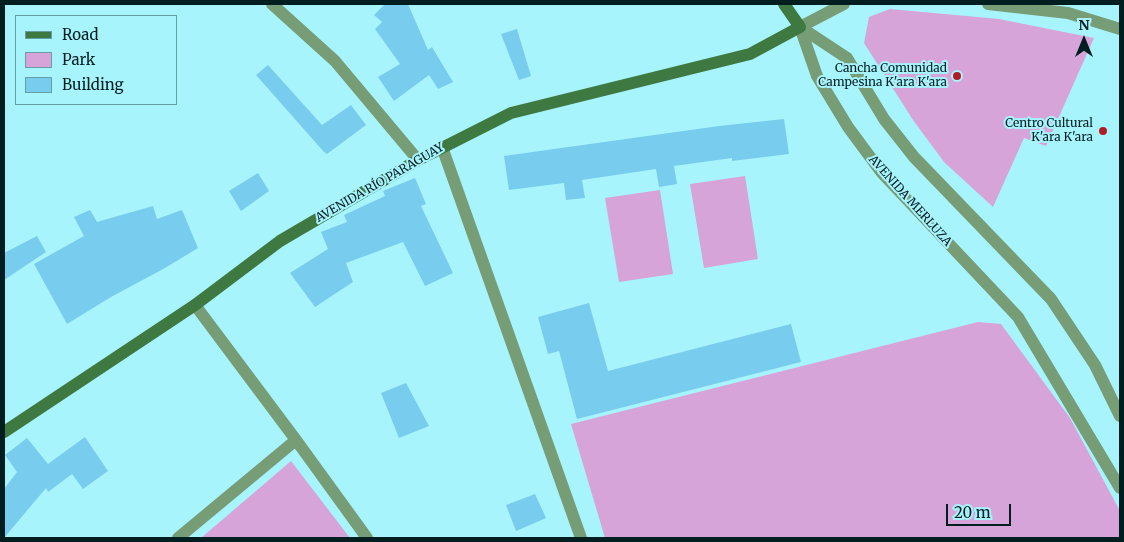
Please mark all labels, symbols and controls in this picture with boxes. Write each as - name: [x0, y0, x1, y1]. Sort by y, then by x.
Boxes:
- legend: [15, 15, 178, 105]
- north arrow: [1059, 15, 1109, 65]
- text: N: [1078, 16, 1090, 34]
- text: Road: [62, 25, 98, 44]
- text: Park: [62, 50, 95, 69]
- place label: Cancha Comunidad Campesina K'ara K'ara: [818, 62, 947, 90]
- marker: Cancha Comunidad Campesina K'ara K'ara: [951, 70, 963, 82]
- text: Building: [62, 75, 124, 94]
- place label: Centro Cultural K'ara K'ara: [1005, 117, 1093, 145]
- marker: Centro Cultural K'ara K'ara: [1097, 125, 1109, 137]
- street label: AVENIDA RÍO PARAGUAY: [313, 140, 447, 226]
- street label: AVENIDA MERLUZA: [866, 153, 954, 249]
- scale bar: [949, 494, 1014, 526]
- text: 20 m: [954, 503, 991, 522]

